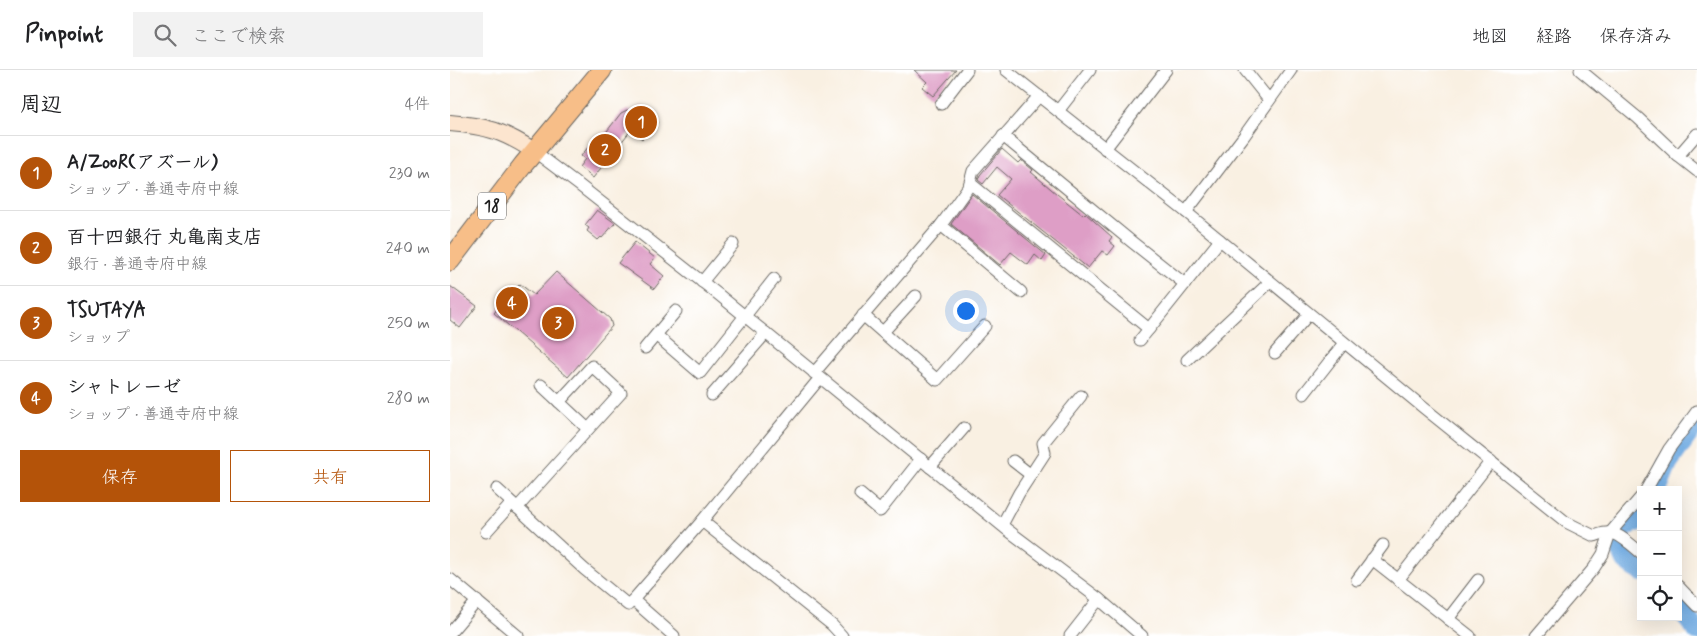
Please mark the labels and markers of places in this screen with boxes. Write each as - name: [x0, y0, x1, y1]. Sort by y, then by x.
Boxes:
- pin: 1: [625, 103, 657, 141]
- pin: 2: [589, 131, 621, 169]
- pin: 4: [496, 284, 528, 322]
- pin: 3: [542, 304, 574, 342]

